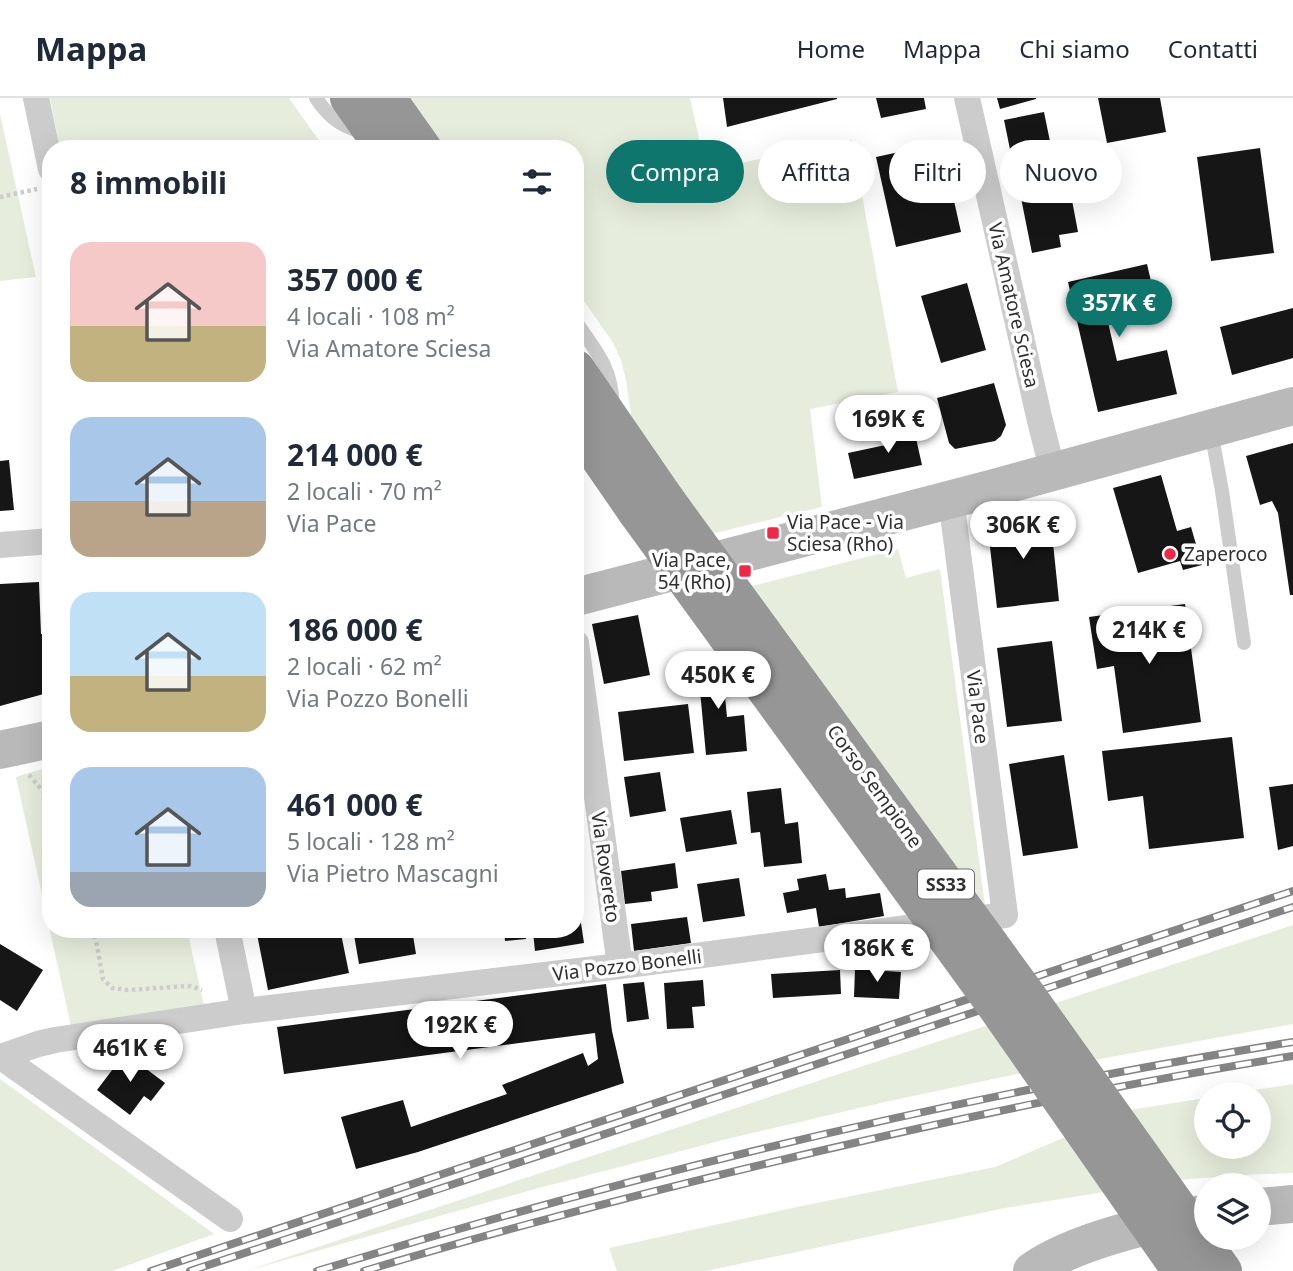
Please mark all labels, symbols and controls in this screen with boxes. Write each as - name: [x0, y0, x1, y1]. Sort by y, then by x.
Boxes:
- text: Mappa: [35, 26, 147, 71]
- text: Home: [797, 32, 865, 65]
- text: Mappa: [903, 32, 981, 65]
- text: Chi siamo: [1019, 32, 1130, 65]
- text: Contatti: [1168, 32, 1258, 65]
- chip: Compra: [606, 140, 744, 203]
- chip: Affitta: [758, 140, 875, 203]
- chip: Filtri: [889, 140, 986, 203]
- chip: Nuovo: [1000, 140, 1122, 203]
- text: 8 immobili: [70, 162, 227, 203]
- icon: filters: [518, 163, 556, 201]
- street label: Via Amatore Sciesa: [982, 220, 1046, 390]
- text: 357 000 €: [287, 259, 423, 300]
- icon: home: [126, 270, 210, 354]
- pin: 357K €: [1062, 280, 1176, 339]
- text: 357K €: [1082, 286, 1156, 318]
- text: 4 locali · 108 m²: [287, 300, 455, 332]
- text: Via Amatore Sciesa: [287, 332, 491, 364]
- pin: 169K €: [831, 396, 945, 455]
- text: 169K €: [851, 402, 925, 434]
- text: 214 000 €: [287, 434, 423, 475]
- icon: home: [126, 445, 210, 529]
- text: 2 locali · 70 m²: [287, 475, 442, 507]
- pin: 306K €: [966, 502, 1080, 561]
- text: Via Pace: [287, 507, 376, 539]
- text: 306K €: [986, 508, 1060, 540]
- place label: Via Pace - Via Sciesa (Rho): [787, 509, 904, 557]
- marker: Via Pace - Via Sciesa (Rho): [765, 525, 781, 541]
- place label: Zaperoco: [1184, 541, 1268, 567]
- marker: Zaperoco: [1162, 546, 1178, 562]
- place label: Via Pace, 54 (Rho): [652, 547, 731, 595]
- marker: Via Pace, 54 (Rho): [737, 563, 753, 579]
- pin: 214K €: [1092, 606, 1206, 666]
- text: 186 000 €: [287, 609, 423, 650]
- text: 214K €: [1112, 613, 1186, 645]
- icon: home: [126, 620, 210, 704]
- text: 2 locali · 62 m²: [287, 650, 442, 682]
- pin: 450K €: [661, 652, 775, 711]
- text: 450K €: [681, 658, 755, 690]
- street label: Via Pace: [961, 669, 995, 745]
- text: Via Pozzo Bonelli: [287, 682, 469, 714]
- street label: Corso Sempione: [821, 719, 929, 853]
- text: 461 000 €: [287, 784, 423, 825]
- icon: home: [126, 795, 210, 879]
- street label: Via Rovereto: [585, 810, 627, 924]
- text: 5 locali · 128 m²: [287, 825, 455, 857]
- text: Via Pietro Mascagni: [287, 857, 499, 889]
- road number: SS33: [918, 870, 974, 898]
- pin: 186K €: [820, 924, 934, 984]
- text: 186K €: [840, 931, 914, 963]
- street label: Via Pozzo Bonelli: [551, 943, 703, 987]
- pin: 192K €: [403, 1002, 517, 1061]
- text: 192K €: [423, 1008, 497, 1040]
- pin: 461K €: [73, 1024, 187, 1084]
- text: 461K €: [93, 1031, 167, 1063]
- map controls: [1194, 1082, 1271, 1250]
- button: locate: [1194, 1082, 1271, 1159]
- button: layers: [1194, 1173, 1271, 1250]

